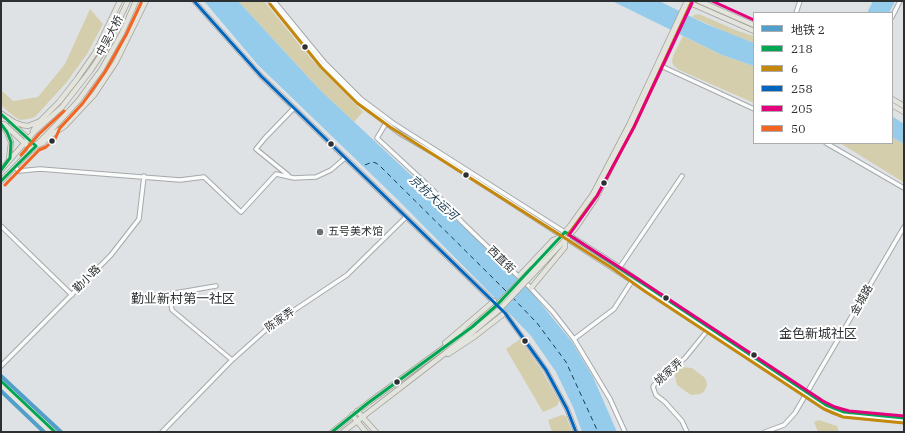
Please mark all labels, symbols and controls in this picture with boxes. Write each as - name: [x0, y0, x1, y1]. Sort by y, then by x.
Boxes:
- legend: [753, 12, 893, 144]
- street label: 中吴大桥: [94, 13, 126, 59]
- text: 地铁 2: [791, 22, 825, 37]
- text: 218: [791, 41, 813, 56]
- unlabelled marker: [300, 42, 310, 52]
- text: 6: [791, 61, 798, 76]
- text: 258: [791, 81, 813, 96]
- text: 205: [791, 101, 813, 116]
- text: 50: [791, 121, 805, 136]
- unlabelled marker: [47, 136, 57, 146]
- unlabelled marker: [326, 139, 336, 149]
- unlabelled marker: [461, 170, 471, 180]
- water label: 京杭大运河: [406, 173, 460, 223]
- unlabelled marker: [599, 178, 609, 188]
- place label: 五号美术馆: [328, 225, 383, 239]
- marker: 五号美术馆: [315, 227, 325, 237]
- street label: 西直街: [485, 244, 517, 276]
- street label: 勤小路: [71, 263, 103, 295]
- street label: 金城路: [848, 282, 876, 318]
- district label: 勤业新村第一社区: [131, 291, 235, 307]
- unlabelled marker: [661, 293, 671, 303]
- street label: 陈家弄: [263, 305, 297, 335]
- district label: 金色新城社区: [779, 326, 857, 342]
- unlabelled marker: [520, 336, 530, 346]
- unlabelled marker: [749, 350, 759, 360]
- street label: 姚家弄: [652, 356, 686, 388]
- unlabelled marker: [392, 377, 402, 387]

